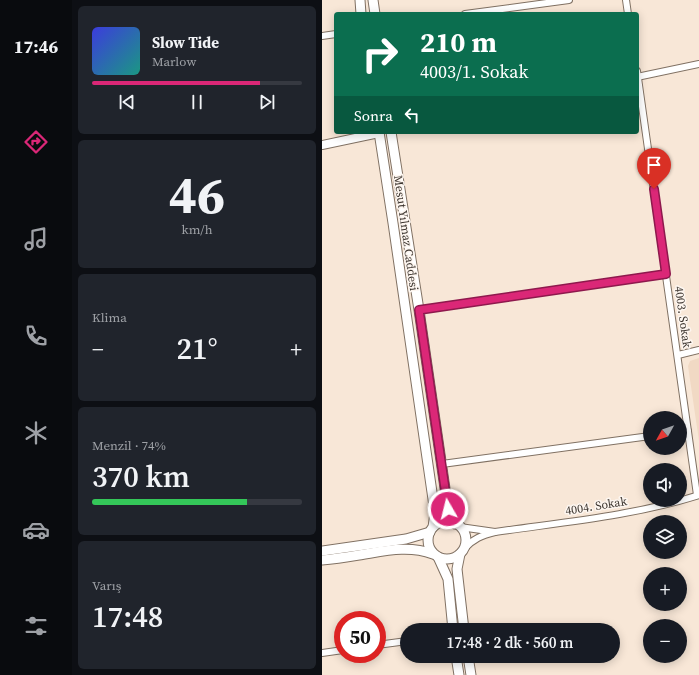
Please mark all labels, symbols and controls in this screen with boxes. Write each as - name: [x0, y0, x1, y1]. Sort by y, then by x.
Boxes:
- text: 210 m: [420, 23, 497, 61]
- icon: right: [354, 28, 406, 80]
- text: Slow Tide: [152, 32, 219, 53]
- text: 17:46: [14, 34, 58, 59]
- text: Marlow: [152, 53, 196, 70]
- text: 4003/1. Sokak: [420, 59, 528, 84]
- icon: previous: [116, 91, 138, 113]
- icon: pause: [186, 91, 208, 113]
- icon: next: [256, 91, 278, 113]
- icon: left: [401, 104, 423, 126]
- text: Sonra: [354, 105, 393, 126]
- icon: directions: [22, 128, 50, 156]
- pin: [637, 148, 671, 189]
- icon: arrive: [643, 154, 665, 176]
- text: 46: [169, 159, 225, 230]
- street label: Mesut Yılmaz Caddesi: [390, 174, 422, 292]
- text: km/h: [182, 221, 212, 238]
- icon: music: [22, 225, 50, 253]
- street label: 4003. Sokak: [671, 285, 695, 349]
- text: Klima: [92, 309, 127, 326]
- icon: phone: [22, 322, 50, 350]
- text: 21°: [176, 328, 218, 369]
- text: −: [92, 334, 104, 364]
- text: +: [290, 334, 302, 364]
- north arrow: [643, 411, 687, 455]
- map controls: [643, 411, 687, 663]
- icon: climate: [22, 419, 50, 447]
- text: Menzil · 74%: [92, 437, 166, 454]
- text: 370 km: [92, 456, 190, 497]
- button: sound: [643, 463, 687, 507]
- position arrow: [427, 488, 469, 530]
- street label: 4004. Sokak: [564, 493, 628, 519]
- button: layers: [643, 515, 687, 559]
- icon: car: [22, 516, 50, 544]
- button: +: [643, 567, 687, 611]
- text: Varış: [92, 577, 121, 594]
- text: 17:48: [92, 596, 163, 637]
- speed limit sign: 50: [334, 611, 386, 663]
- icon: filters: [22, 612, 50, 640]
- button: −: [643, 619, 687, 663]
- text: 17:48 · 2 dk · 560 m: [447, 632, 573, 653]

